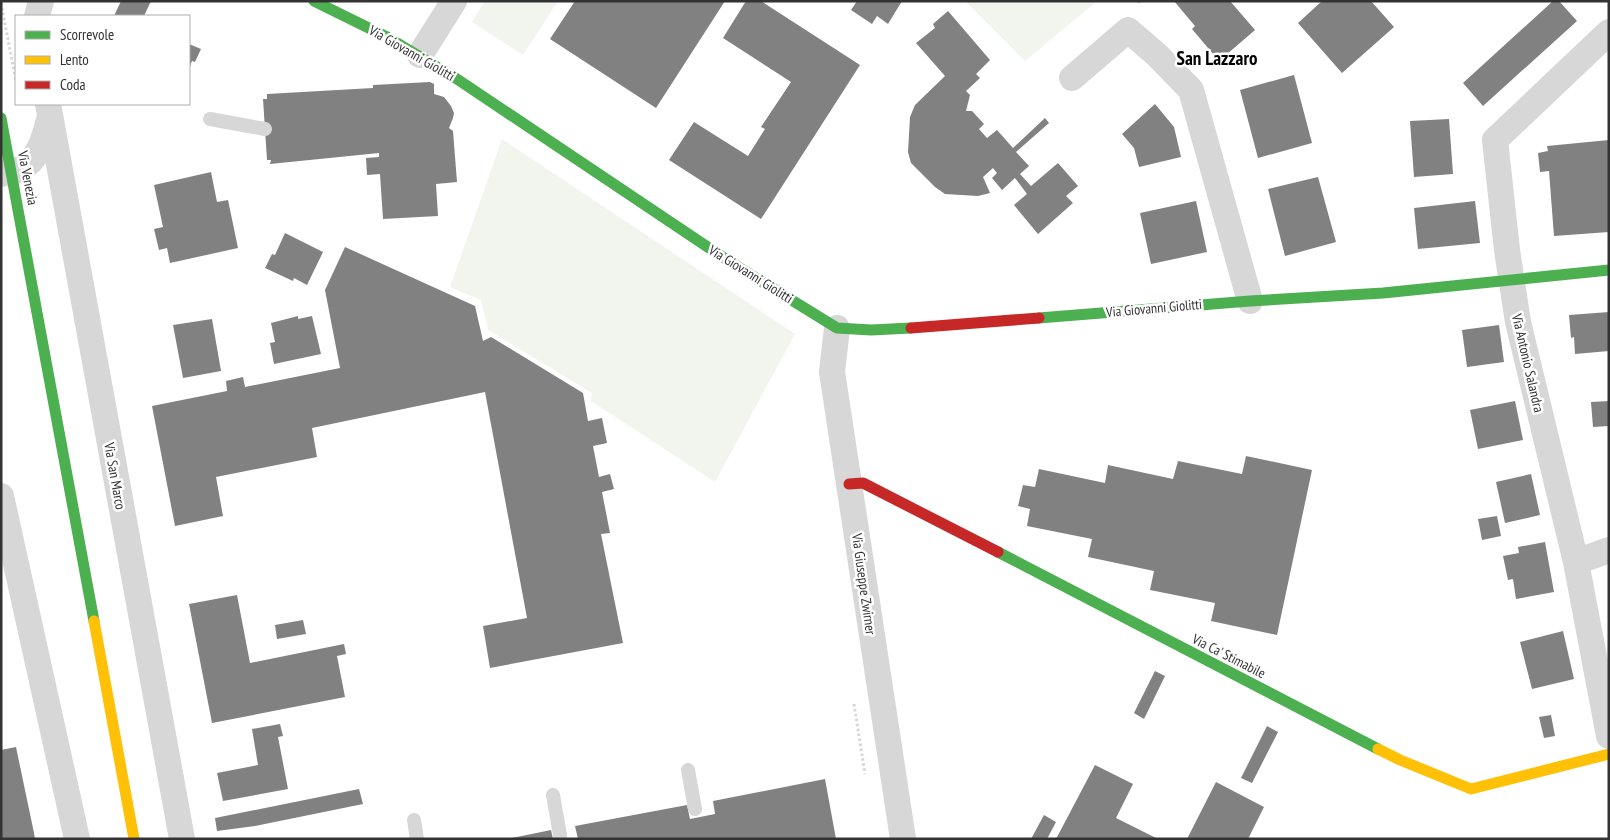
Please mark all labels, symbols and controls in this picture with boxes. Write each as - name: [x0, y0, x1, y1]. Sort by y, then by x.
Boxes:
- legend: [15, 15, 190, 105]
- street label: Via Giovanni Giolitti: [365, 21, 458, 85]
- text: Scorrevole: [60, 25, 114, 44]
- district label: San Lazzaro: [1177, 46, 1257, 70]
- text: Lento: [60, 50, 89, 69]
- text: Coda: [60, 75, 85, 94]
- street label: Via Venezia: [14, 148, 42, 207]
- street label: Via Giovanni Giolitti: [705, 240, 797, 307]
- street label: Via Giovanni Giolitti: [1104, 295, 1203, 321]
- street label: Via Antonio Salandra: [1508, 311, 1548, 414]
- street label: Via San Marco: [100, 440, 130, 511]
- street label: Via Giuseppe Zwirner: [848, 531, 880, 636]
- street label: Via Ca' Stimabile: [1188, 629, 1269, 682]

